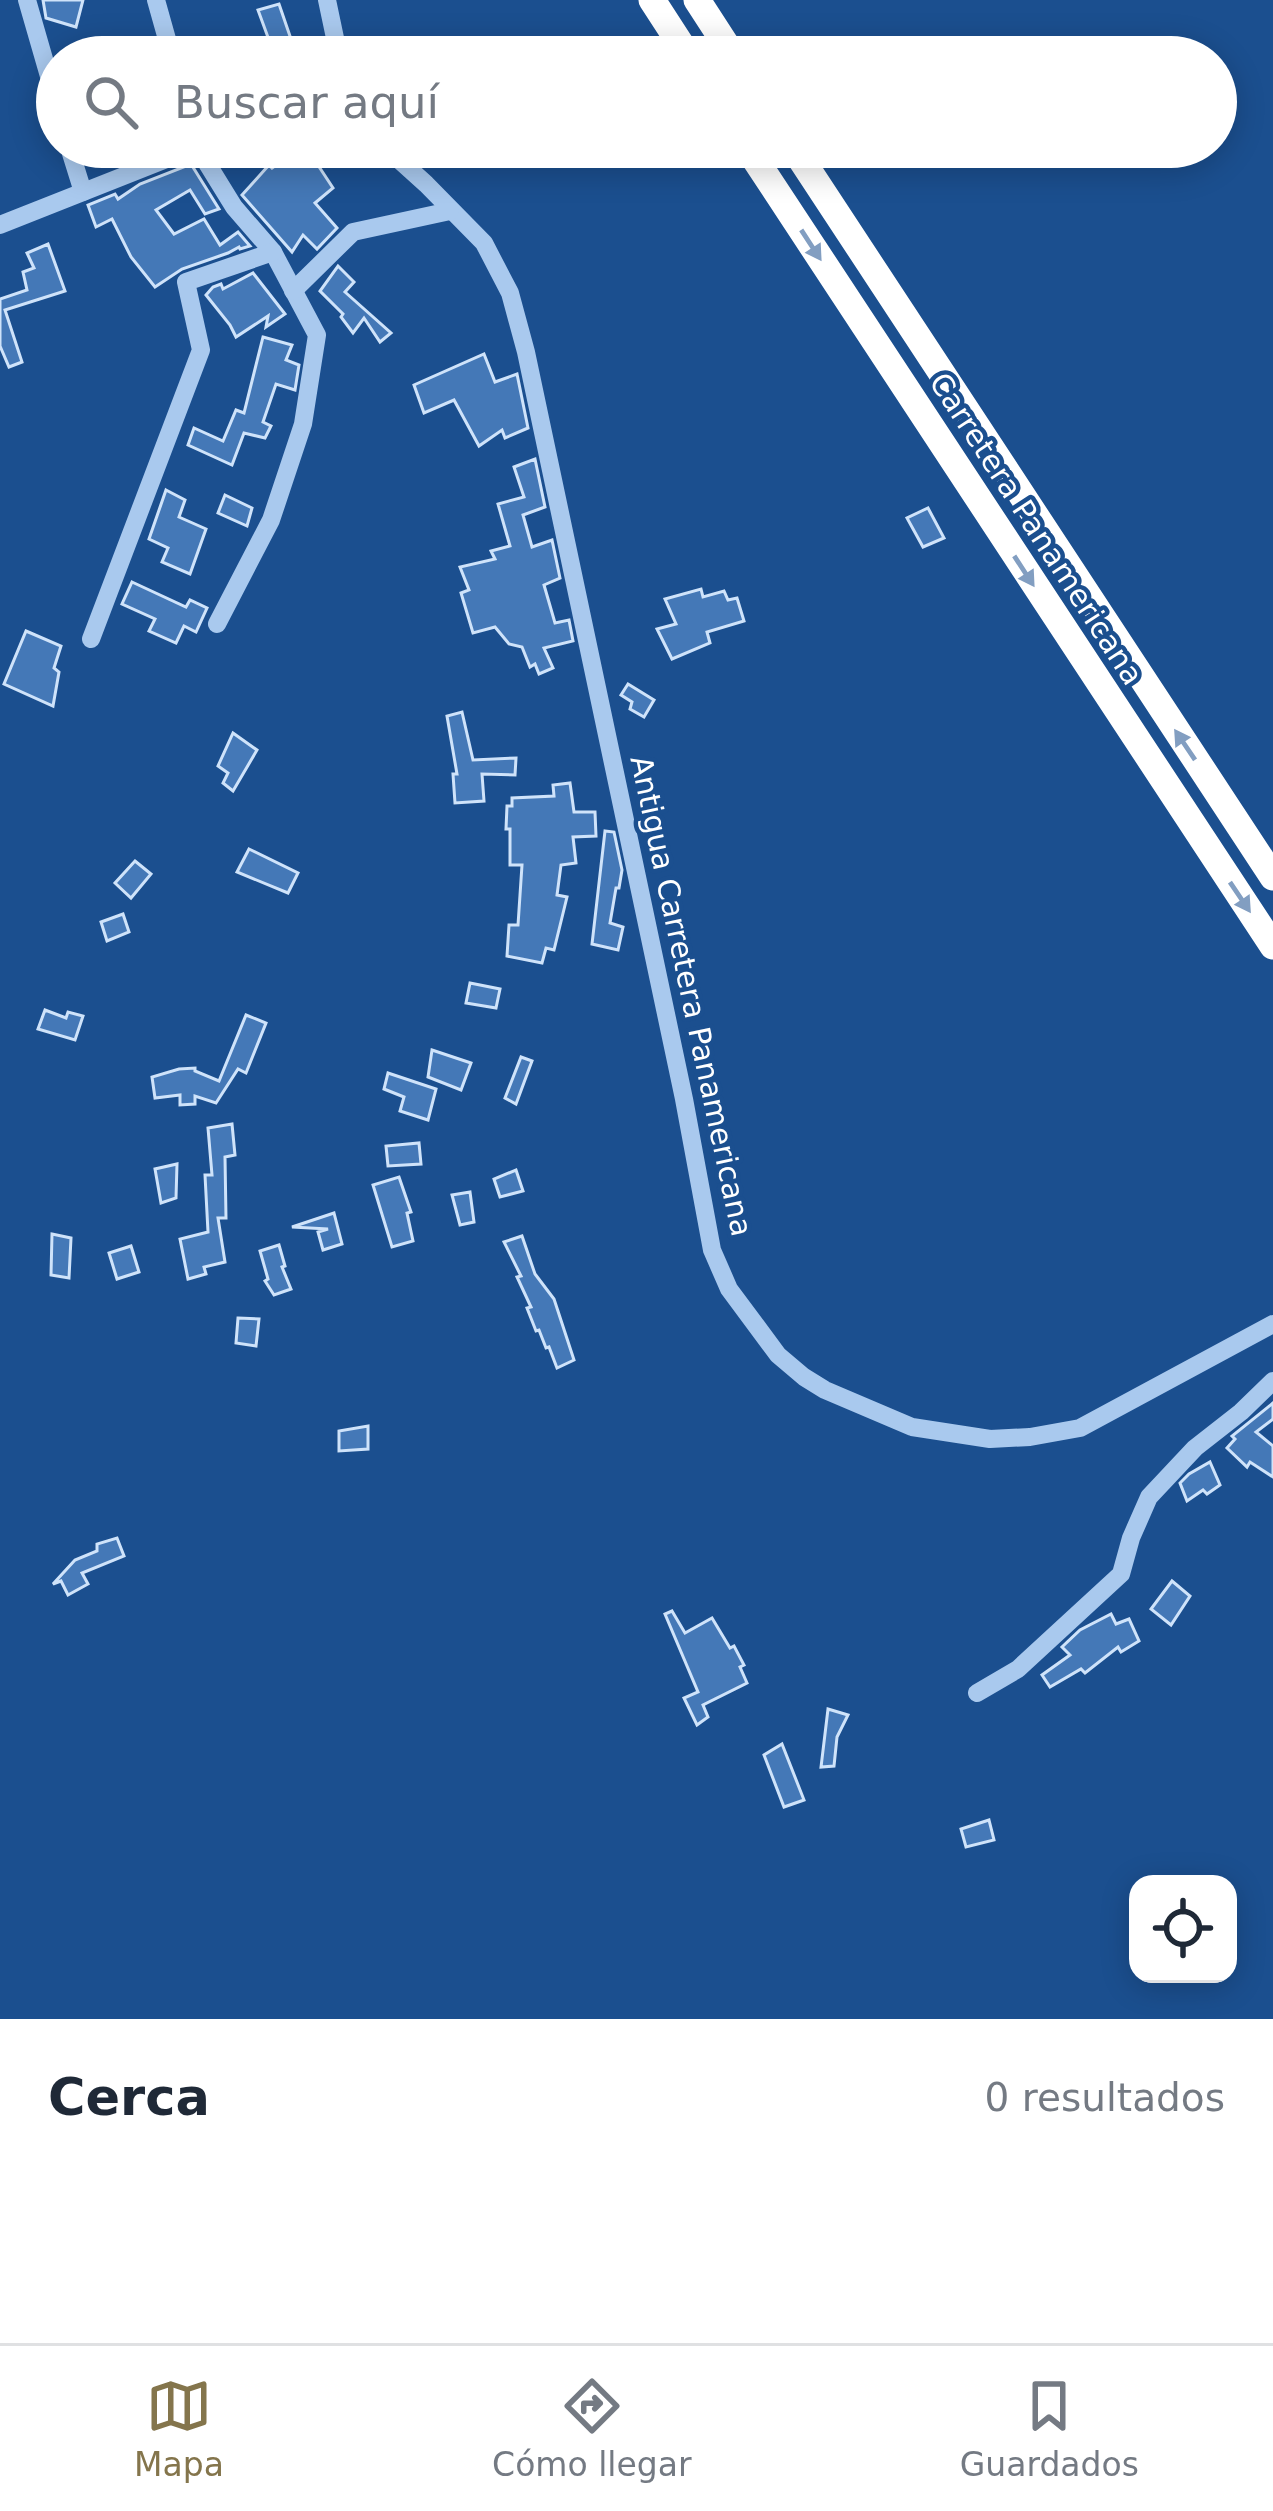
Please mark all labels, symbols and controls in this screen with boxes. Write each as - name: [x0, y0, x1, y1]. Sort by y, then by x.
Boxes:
- search box: [36, 36, 1237, 168]
- icon: search: [78, 69, 144, 135]
- text: Buscar aquí: [174, 76, 439, 129]
- one-way arrow: [799, 229, 821, 261]
- street label: Carretera Panamericana: [922, 366, 1150, 691]
- one-way arrow: [1013, 555, 1035, 588]
- one-way arrow: [1174, 728, 1196, 761]
- street label: Antigua Carretera Panamericana: [623, 752, 760, 1239]
- one-way arrow: [1228, 880, 1250, 913]
- map controls: [1129, 1875, 1237, 1983]
- button: locate: [1129, 1875, 1237, 1983]
- text: Cerca: [48, 2068, 210, 2127]
- text: 0 resultados: [985, 2075, 1225, 2120]
- tab: Mapa: [134, 2373, 224, 2484]
- tab: Cómo llegar: [492, 2373, 692, 2484]
- tab: Guardados: [960, 2373, 1139, 2484]

